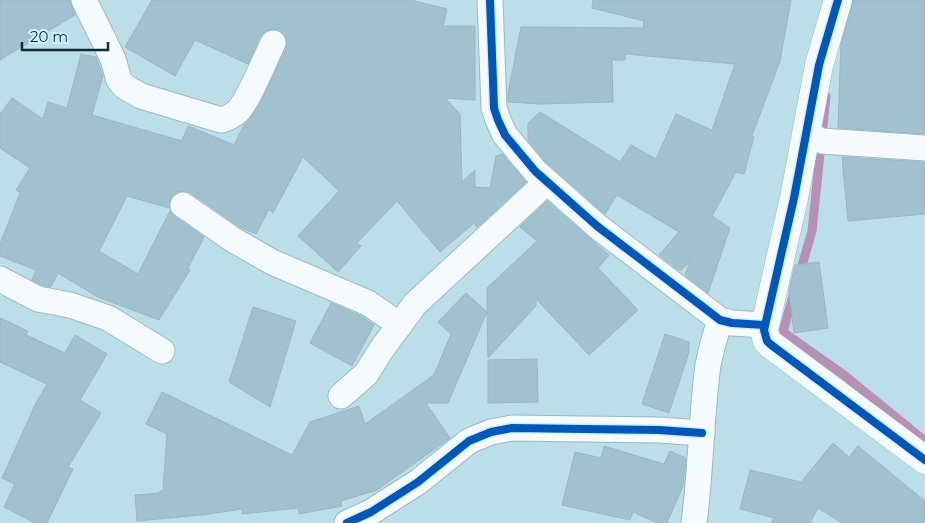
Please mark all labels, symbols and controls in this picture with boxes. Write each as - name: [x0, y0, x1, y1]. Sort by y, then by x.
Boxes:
- scale bar: [22, 20, 109, 52]
- text: 20 m: [30, 27, 68, 46]

